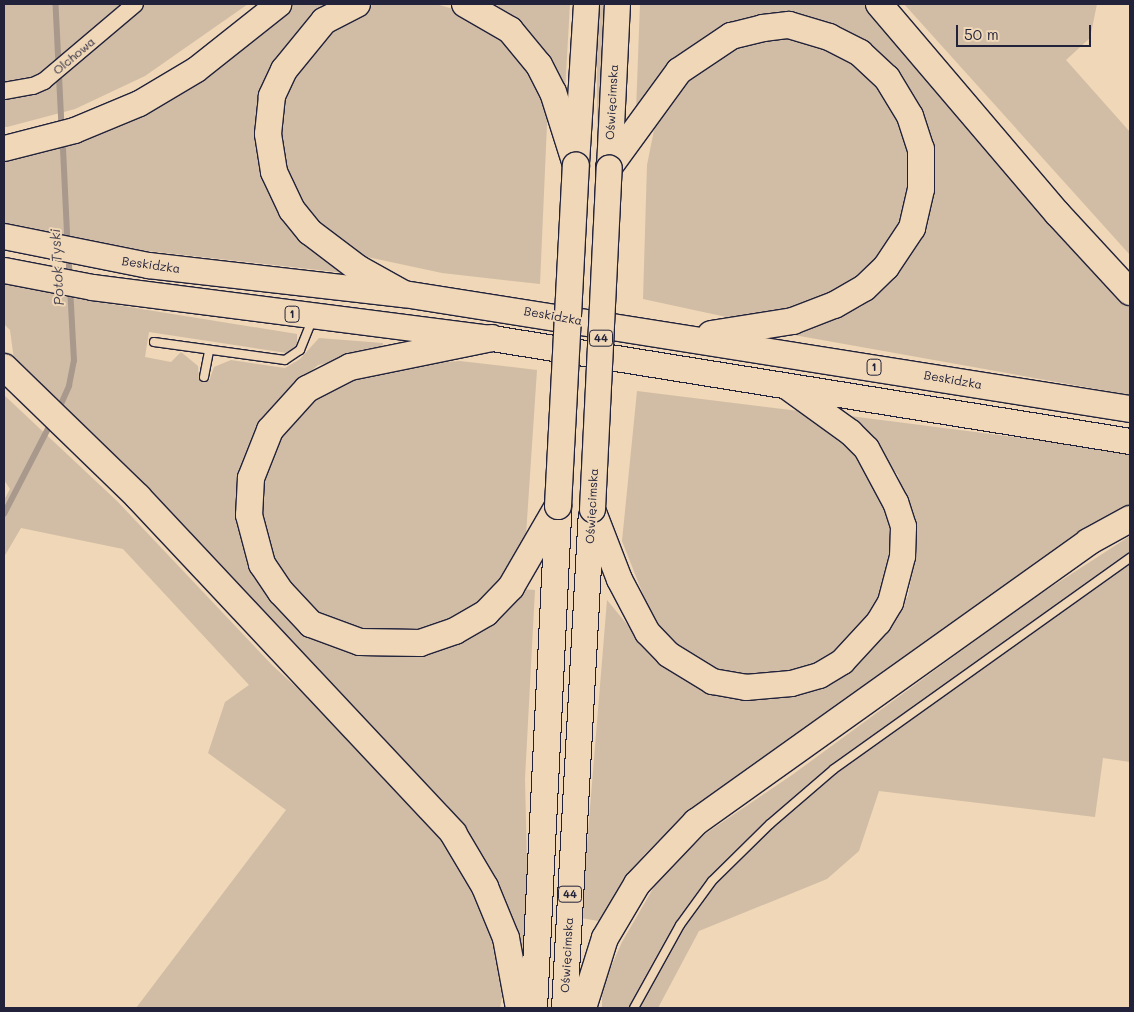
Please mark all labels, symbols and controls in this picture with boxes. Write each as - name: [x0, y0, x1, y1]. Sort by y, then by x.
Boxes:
- scale bar: [959, 15, 1094, 47]
- text: 50 m: [964, 24, 999, 44]
- street label: Olchowa: [50, 34, 98, 78]
- street label: Oświęcimska: [603, 64, 621, 140]
- water label: Potok Tyski: [47, 228, 67, 306]
- street label: Beskidzka: [121, 254, 181, 276]
- street label: Beskidzka: [523, 304, 583, 328]
- road number: 1: [284, 306, 300, 322]
- road number: 44: [588, 329, 614, 346]
- road number: 1: [866, 358, 882, 376]
- street label: Beskidzka: [923, 368, 983, 392]
- street label: Oświęcimska: [583, 468, 601, 544]
- road number: 44: [558, 886, 582, 902]
- street label: Oświęcimska: [558, 917, 576, 993]

